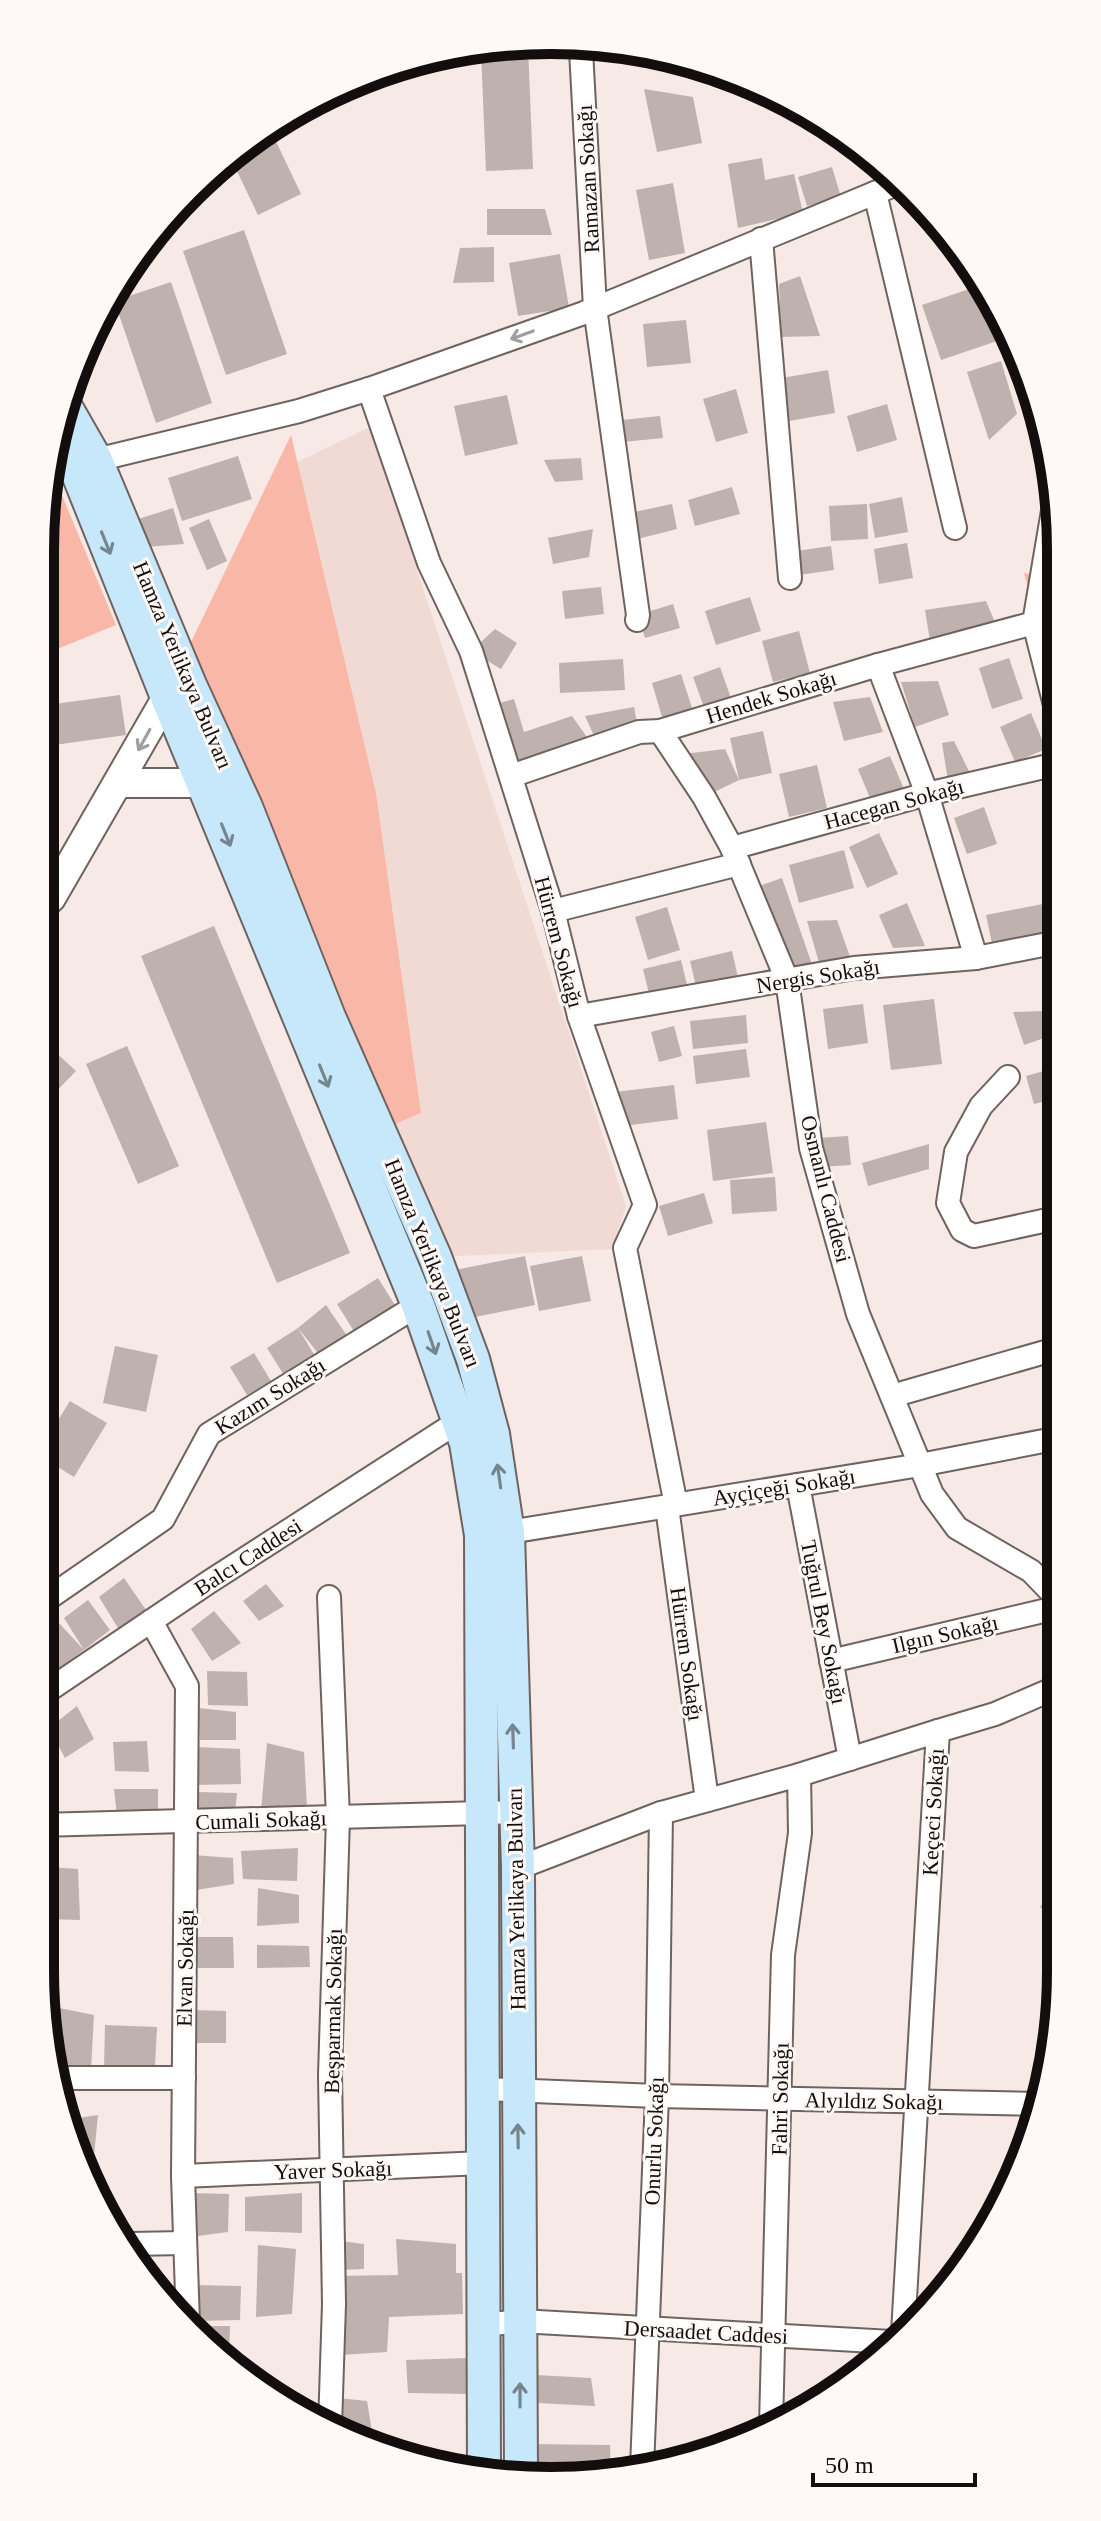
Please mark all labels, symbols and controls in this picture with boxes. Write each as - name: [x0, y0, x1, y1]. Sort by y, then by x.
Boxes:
- street label: Ramazan Sokağı: [572, 104, 604, 254]
- one-way arrow: [510, 328, 535, 343]
- one-way arrow: [100, 530, 114, 555]
- street label: Hamza Yerlikaya Bulvarı: [128, 557, 238, 773]
- street label: Hendek Sokağı: [703, 665, 839, 729]
- one-way arrow: [135, 727, 151, 751]
- street label: Hacegan Sokağı: [821, 773, 967, 835]
- one-way arrow: [220, 822, 234, 847]
- street label: Hürrem Sokağı: [529, 874, 589, 1010]
- street label: Nergis Sokağı: [754, 954, 882, 998]
- one-way arrow: [318, 1063, 332, 1088]
- street label: Osmanlı Caddesi: [796, 1113, 856, 1265]
- street label: Hamza Yerlikaya Bulvarı: [380, 1155, 486, 1371]
- one-way arrow: [425, 1330, 440, 1355]
- street label: Kazım Sokağı: [210, 1352, 330, 1440]
- street label: Ayçiçeği Sokağı: [711, 1463, 857, 1511]
- one-way arrow: [491, 1464, 506, 1489]
- street label: Balcı Caddesi: [190, 1513, 306, 1601]
- street label: Tuğrul Bey Sokağı: [796, 1538, 852, 1706]
- street label: Hürrem Sokağı: [665, 1585, 709, 1723]
- street label: Ilgın Sokağı: [889, 1610, 1001, 1658]
- one-way arrow: [506, 1723, 521, 1750]
- street label: Keçeci Sokağı: [917, 1748, 949, 1876]
- street label: Hamza Yerlikaya Bulvarı: [502, 1787, 530, 2011]
- street label: Cumali Sokağı: [195, 1805, 327, 1835]
- street label: Elvan Sokağı: [171, 1909, 199, 2027]
- street label: Beşparmak Sokağı: [319, 1928, 347, 2094]
- street label: Fahri Sokağı: [767, 2042, 793, 2156]
- street label: Onurlu Sokağı: [639, 2076, 669, 2206]
- street label: Alyıldız Sokağı: [804, 2087, 944, 2115]
- one-way arrow: [510, 2123, 526, 2150]
- street label: Yaver Sokağı: [274, 2155, 392, 2185]
- street label: Dersaadet Caddesi: [623, 2315, 789, 2349]
- one-way arrow: [512, 2382, 528, 2409]
- scale bar: [813, 2437, 975, 2487]
- text: 50 m: [825, 2452, 874, 2478]

